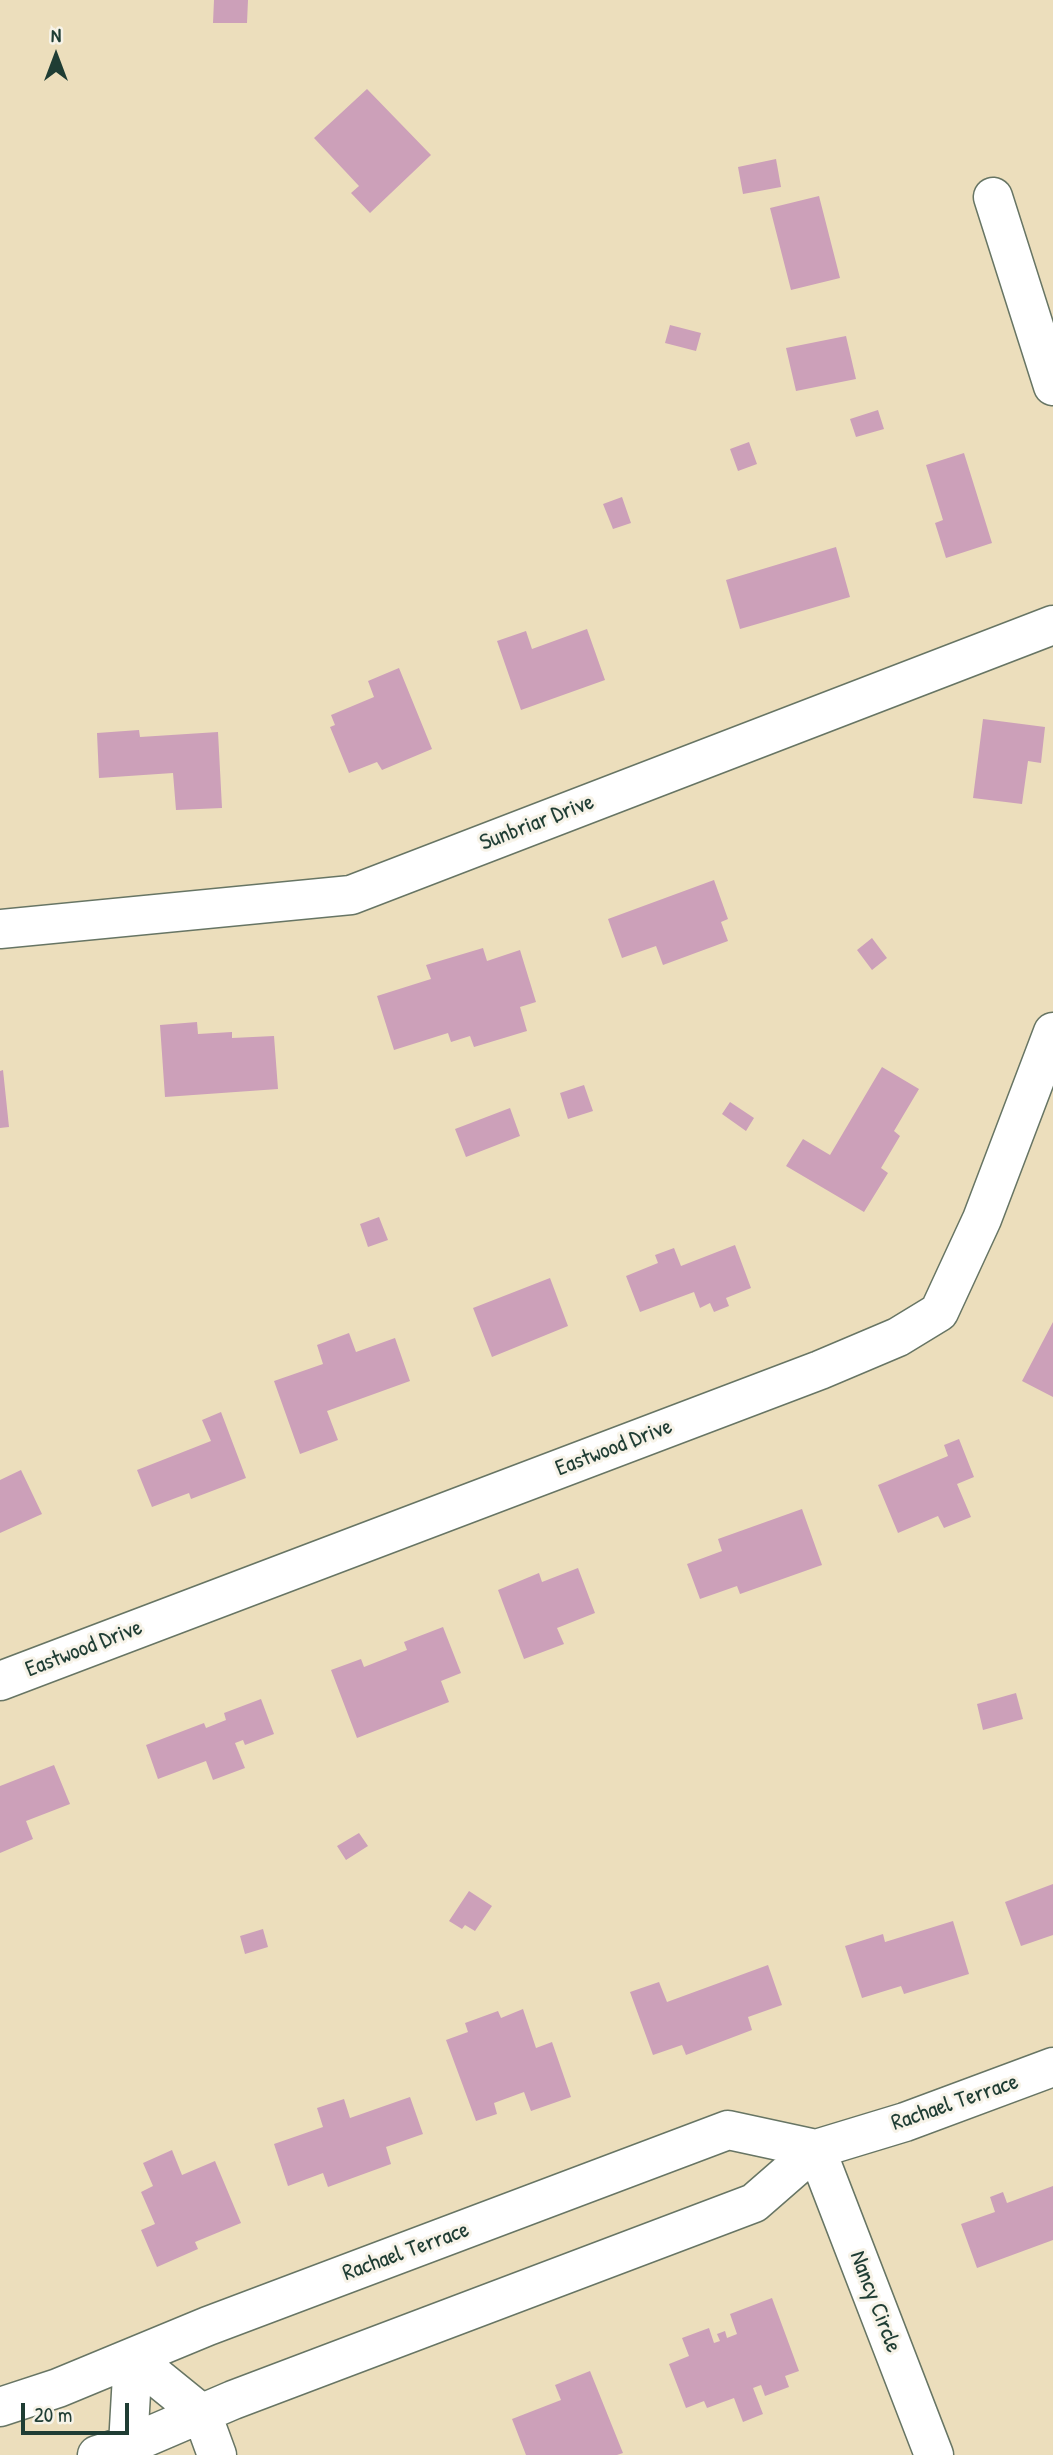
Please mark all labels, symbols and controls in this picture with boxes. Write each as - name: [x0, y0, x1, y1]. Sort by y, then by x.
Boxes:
- north arrow: [21, 21, 91, 91]
- text: N: [51, 22, 61, 48]
- street label: Sunbriar Drive: [476, 789, 598, 857]
- street label: Eastwood Drive: [552, 1413, 676, 1483]
- street label: Eastwood Drive: [22, 1614, 146, 1684]
- street label: Rachael Terrace: [888, 2068, 1022, 2138]
- street label: Rachael Terrace: [339, 2216, 473, 2288]
- street label: Nancy Circle: [843, 2247, 907, 2357]
- scale bar: [24, 2388, 133, 2432]
- text: 20 m: [34, 2400, 72, 2429]

